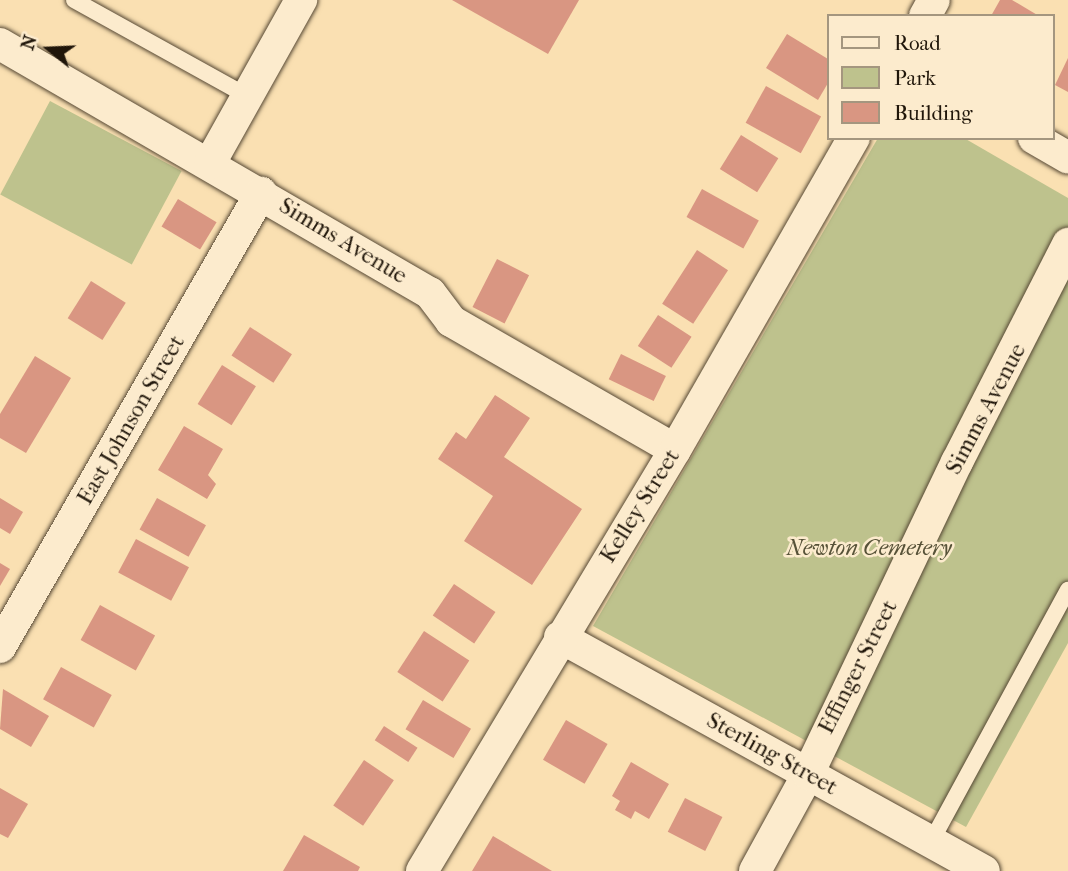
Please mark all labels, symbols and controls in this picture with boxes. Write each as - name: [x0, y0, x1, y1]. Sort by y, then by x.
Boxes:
- north arrow: [14, 14, 84, 84]
- legend: [827, 14, 1054, 140]
- text: Road: [894, 31, 941, 55]
- text: N: [16, 32, 42, 53]
- text: Park: [894, 66, 936, 90]
- text: Building: [894, 101, 972, 125]
- street label: Simms Avenue: [274, 192, 412, 290]
- street label: East Johnson Street: [71, 330, 191, 510]
- street label: Simms Avenue: [940, 339, 1032, 479]
- street label: Kelley Street: [594, 444, 686, 568]
- park label: Newton Cemetery: [786, 534, 952, 562]
- street label: Effinger Street: [812, 595, 904, 739]
- street label: Sterling Street: [702, 707, 842, 801]

